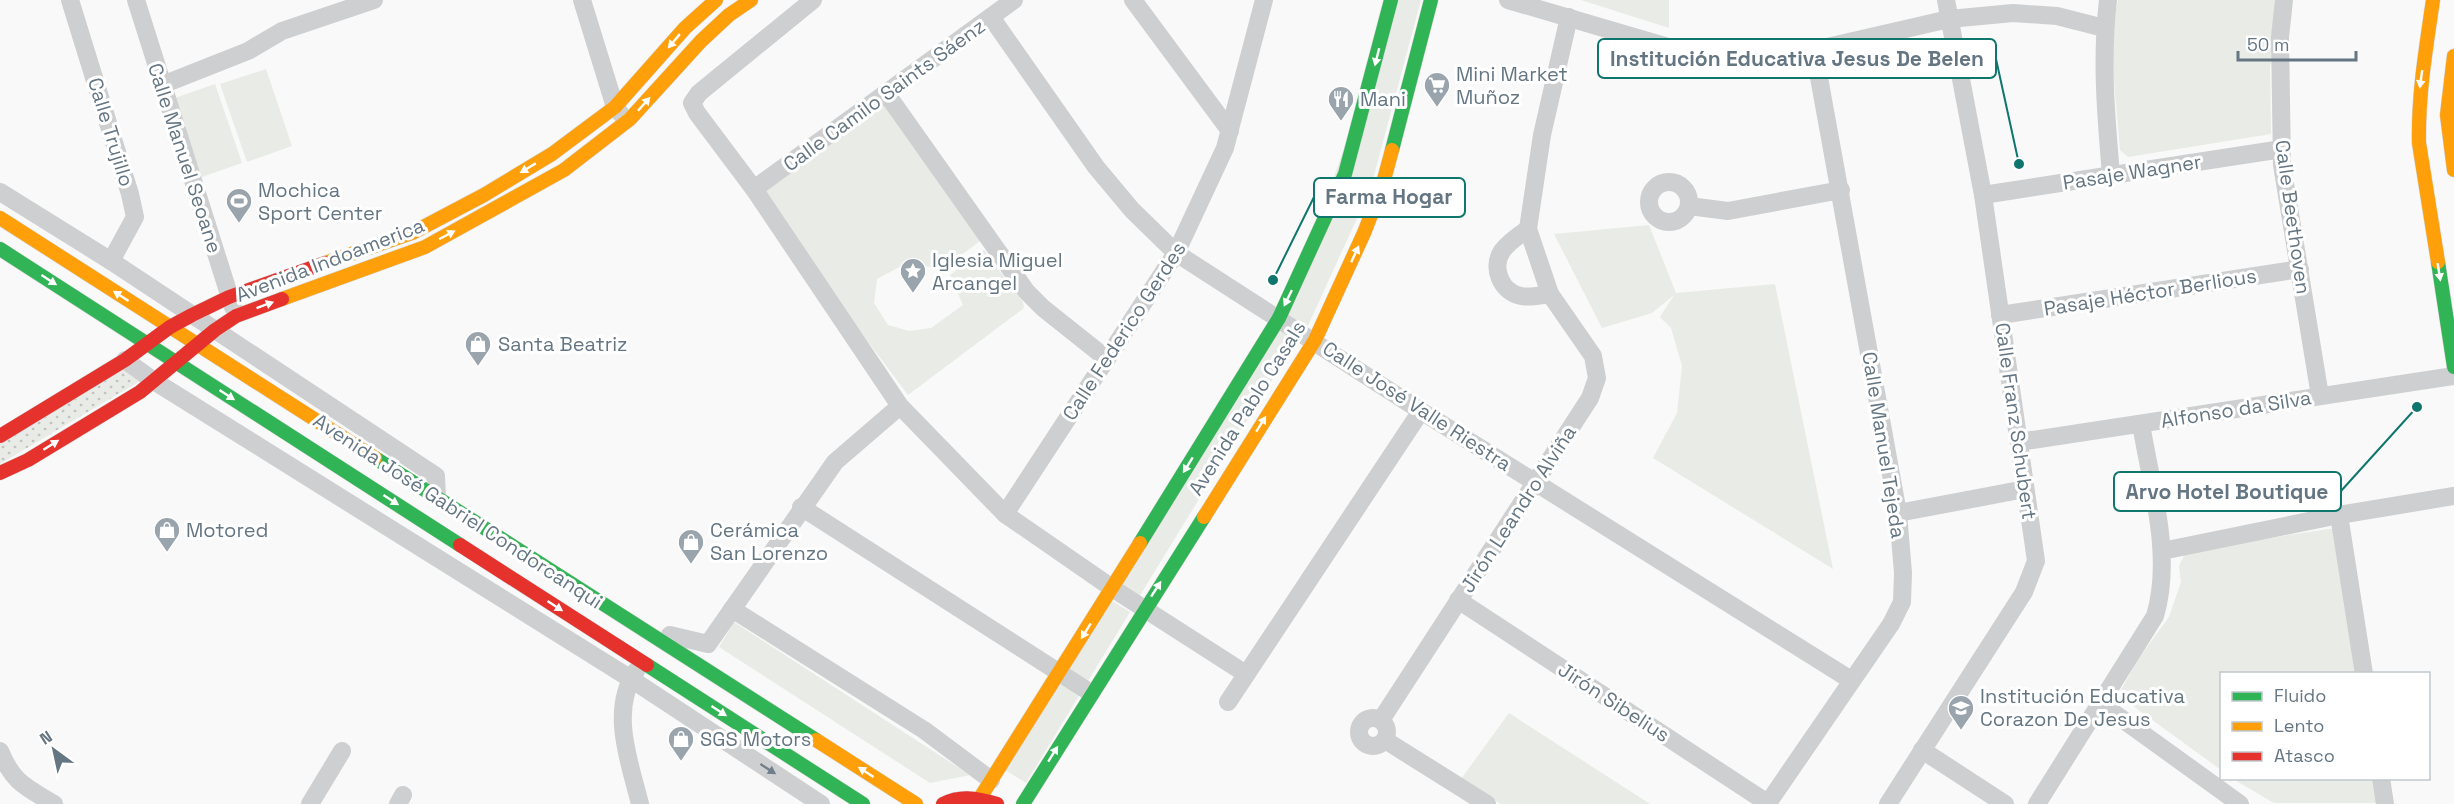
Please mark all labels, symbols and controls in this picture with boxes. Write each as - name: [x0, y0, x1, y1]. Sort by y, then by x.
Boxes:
- street label: Calle Camilo Saints Sáenz: [778, 13, 990, 177]
- scale bar: [2238, 24, 2356, 62]
- one-way arrow: [668, 33, 681, 48]
- text: 50 m: [2247, 33, 2289, 56]
- callout: Institución Educativa Jesus De Belen: [1598, 39, 1996, 78]
- text: Institución Educativa Jesus De Belen: [1610, 45, 1984, 72]
- one-way arrow: [1371, 48, 1381, 66]
- street label: Calle Manuel Seoane: [142, 60, 228, 256]
- place label: Mini Market Muñoz: [1456, 61, 1568, 110]
- one-way arrow: [2417, 69, 2426, 88]
- supermarket icon: Mini Market Muñoz: [1422, 70, 1452, 108]
- street label: Calle Trujillo: [82, 74, 140, 190]
- restaurant icon: Mani: [1326, 84, 1356, 122]
- place label: Mani: [1360, 86, 1406, 112]
- one-way arrow: [637, 97, 651, 112]
- street label: Calle Beethoven: [2269, 138, 2317, 296]
- street label: Pasaje Wagner: [2061, 148, 2203, 196]
- one-way arrow: [520, 163, 536, 174]
- place label: Mochica Sport Center: [258, 177, 382, 226]
- callout: Farma Hogar: [1314, 178, 1465, 217]
- text: Farma Hogar: [1325, 183, 1453, 210]
- sports icon: Mochica Sport Center: [224, 186, 254, 224]
- street label: Avenida Indoamerica: [232, 212, 428, 308]
- one-way arrow: [439, 230, 456, 240]
- street label: Calle Federico Gerdes: [1057, 237, 1191, 425]
- one-way arrow: [1350, 244, 1360, 262]
- place label: Iglesia Miguel Arcangel: [932, 247, 1063, 296]
- place icon: Iglesia Miguel Arcangel: [898, 256, 928, 294]
- street label: Pasaje Héctor Berlious: [2042, 262, 2258, 322]
- one-way arrow: [2435, 262, 2444, 281]
- one-way arrow: [41, 275, 57, 286]
- one-way arrow: [112, 290, 129, 301]
- one-way arrow: [1284, 290, 1293, 307]
- one-way arrow: [257, 300, 275, 310]
- street label: Avenida Pablo Casals: [1183, 316, 1311, 500]
- street label: Calle Franz Schubert: [1989, 321, 2043, 521]
- shop icon: Santa Beatriz: [463, 329, 493, 367]
- place label: Santa Beatriz: [498, 331, 628, 357]
- street label: Calle José Valle Riestra: [1318, 335, 1516, 477]
- street label: Calle Manuel Tejeda: [1856, 350, 1912, 540]
- street label: Alfonso da Silva: [2159, 384, 2313, 434]
- one-way arrow: [219, 389, 235, 400]
- street label: Avenida José Gabriel Condorcanqui: [308, 408, 608, 614]
- one-way arrow: [1256, 416, 1267, 432]
- street label: Jirón Leandro Alviña: [1454, 420, 1582, 598]
- one-way arrow: [43, 440, 59, 451]
- one-way arrow: [1183, 457, 1194, 473]
- callout: Arvo Hotel Boutique: [2114, 472, 2341, 511]
- text: Arvo Hotel Boutique: [2126, 478, 2328, 505]
- one-way arrow: [383, 494, 399, 505]
- shop icon: Motored: [152, 515, 182, 553]
- place label: Motored: [186, 517, 268, 543]
- place label: Cerámica San Lorenzo: [710, 517, 828, 566]
- shop icon: Cerámica San Lorenzo: [676, 527, 706, 565]
- one-way arrow: [1151, 581, 1162, 597]
- one-way arrow: [546, 600, 563, 611]
- one-way arrow: [1081, 623, 1092, 639]
- street label: Jirón Sibelius: [1553, 656, 1675, 748]
- legend: [2220, 672, 2430, 780]
- place label: Institución Educativa Corazon De Jesus: [1980, 683, 2185, 732]
- text: Fluido: [2274, 684, 2326, 707]
- school or university icon: Institución Educativa Corazon De Jesus: [1946, 693, 1976, 731]
- one-way arrow: [710, 705, 726, 717]
- text: Lento: [2274, 714, 2324, 737]
- north arrow: [24, 720, 84, 780]
- shop icon: SGS Motors: [666, 724, 696, 762]
- text: N: [36, 726, 56, 750]
- place label: SGS Motors: [700, 726, 811, 752]
- text: Atasco: [2274, 744, 2335, 767]
- one-way arrow: [1047, 746, 1058, 762]
- one-way arrow: [759, 763, 775, 775]
- one-way arrow: [858, 767, 875, 778]

